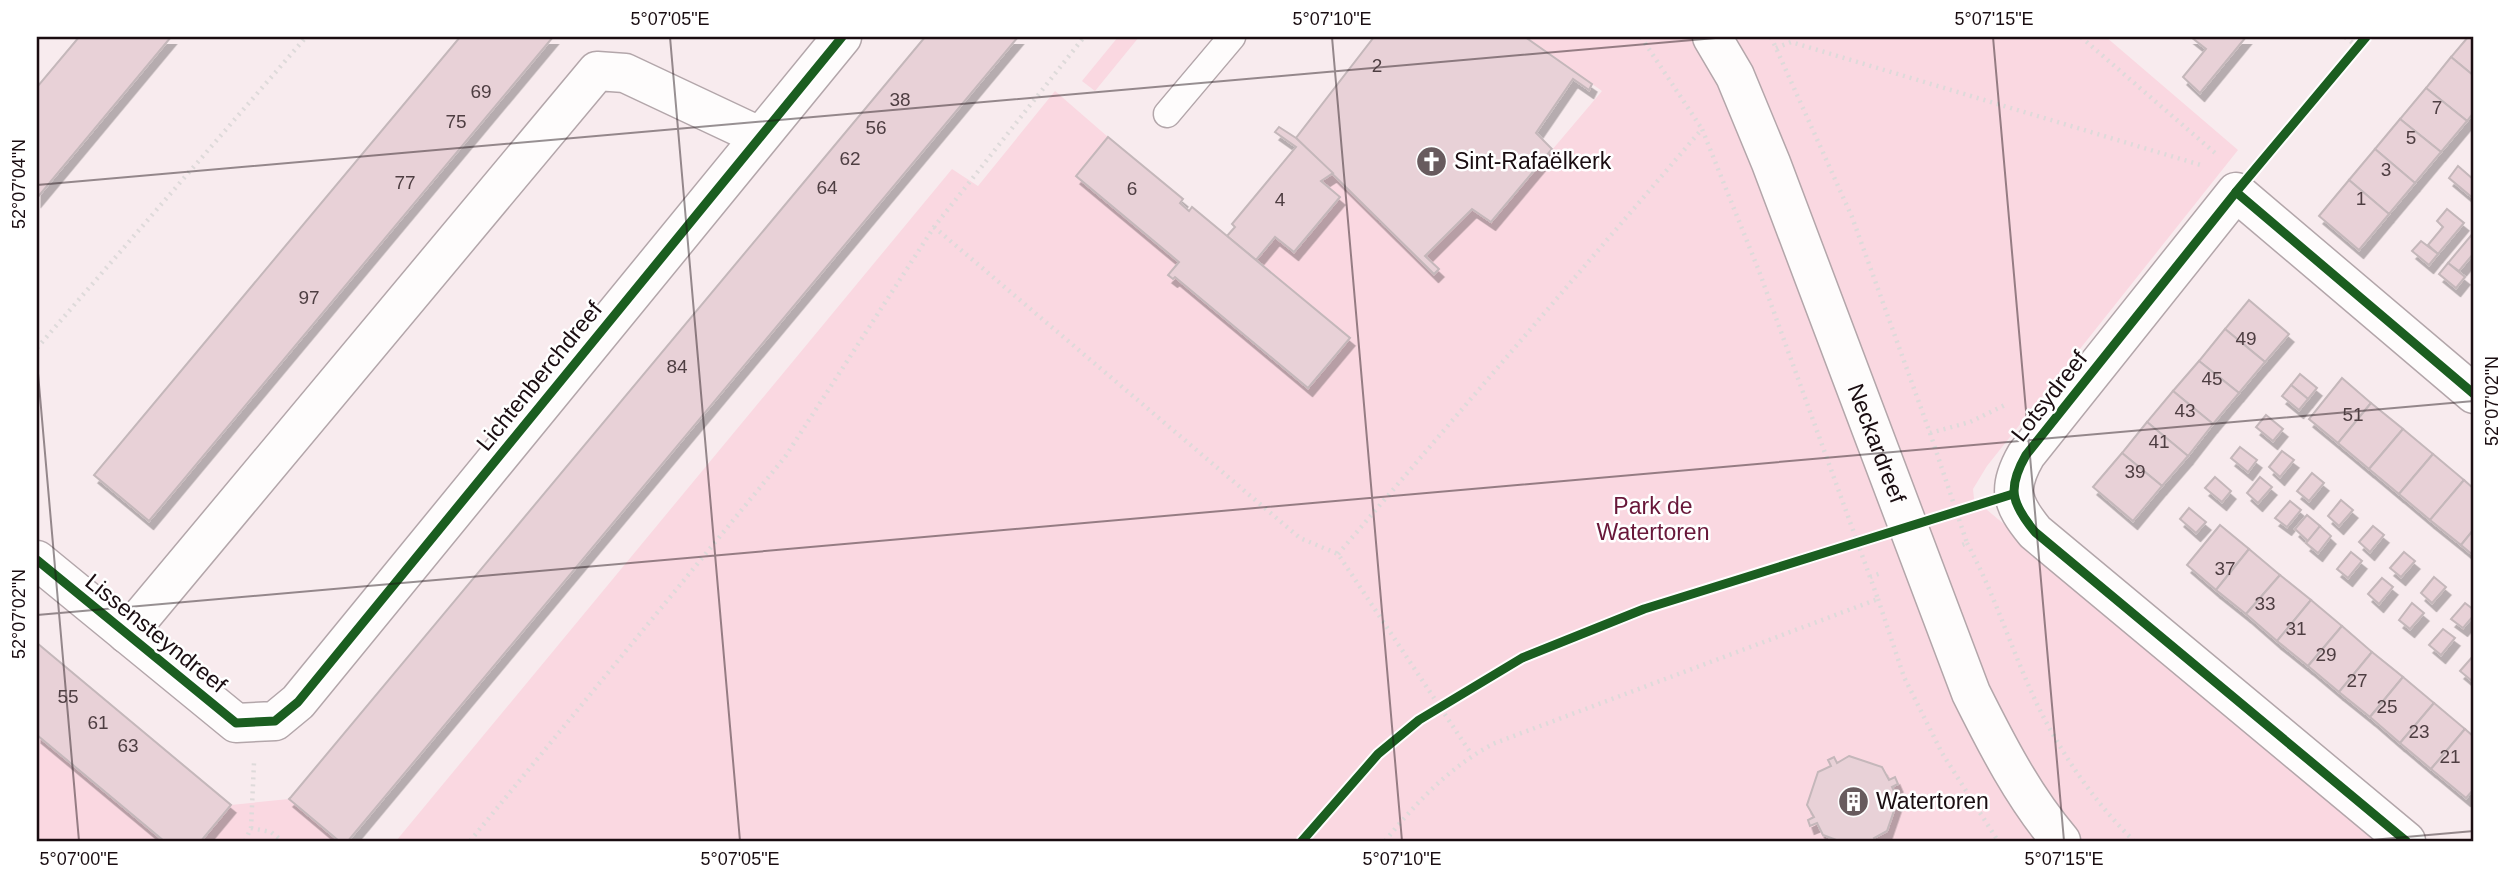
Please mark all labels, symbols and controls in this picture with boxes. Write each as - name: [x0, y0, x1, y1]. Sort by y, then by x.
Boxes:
- text: 5°07'05"E: [630, 9, 710, 29]
- text: 5°07'10"E: [1292, 9, 1372, 29]
- text: 5°07'15"E: [1954, 9, 2034, 29]
- house number: 2: [1372, 55, 1382, 76]
- house number: 69: [470, 81, 492, 102]
- house number: 38: [889, 89, 911, 110]
- house number: 7: [2432, 97, 2442, 118]
- house number: 75: [445, 111, 467, 132]
- house number: 56: [865, 117, 887, 138]
- house number: 5: [2406, 127, 2416, 148]
- text: 52°07'04"N: [9, 139, 29, 229]
- church icon: Sint-Rafaëlkerk: [1414, 144, 1448, 178]
- house number: 62: [839, 148, 861, 169]
- place label: Sint-Rafaëlkerk: [1454, 148, 1612, 174]
- house number: 3: [2381, 159, 2391, 180]
- house number: 77: [394, 172, 416, 193]
- house number: 64: [816, 177, 838, 198]
- house number: 6: [1127, 178, 1137, 199]
- house number: 1: [2356, 188, 2366, 209]
- house number: 4: [1275, 189, 1286, 210]
- house number: 97: [298, 287, 320, 308]
- street label: Lichtenberchdreef: [471, 296, 607, 456]
- house number: 49: [2235, 328, 2257, 349]
- street label: Lotsydreef: [2006, 345, 2093, 446]
- house number: 84: [666, 356, 688, 377]
- text: 52°07'02"N: [2482, 356, 2502, 446]
- house number: 45: [2201, 368, 2223, 389]
- street label: Neckardreef: [1842, 380, 1911, 507]
- house number: 43: [2174, 400, 2196, 421]
- house number: 51: [2342, 404, 2364, 425]
- house number: 41: [2148, 431, 2170, 452]
- house number: 39: [2124, 461, 2146, 482]
- park label: Park de Watertoren: [1597, 493, 1709, 545]
- house number: 37: [2214, 558, 2236, 579]
- street label: Lissensteyndreef: [80, 568, 232, 698]
- text: 52°07'02"N: [9, 569, 29, 659]
- house number: 33: [2254, 593, 2276, 614]
- house number: 31: [2285, 618, 2307, 639]
- house number: 29: [2315, 644, 2337, 665]
- house number: 27: [2346, 670, 2368, 691]
- house number: 55: [57, 686, 79, 707]
- house number: 25: [2376, 696, 2398, 717]
- house number: 61: [87, 712, 109, 733]
- house number: 23: [2408, 721, 2430, 742]
- house number: 63: [117, 735, 139, 756]
- house number: 21: [2439, 746, 2461, 767]
- building icon: Watertoren: [1836, 784, 1870, 818]
- place label: Watertoren: [1876, 788, 1989, 814]
- text: 5°07'00"E: [39, 849, 119, 869]
- text: 5°07'05"E: [700, 849, 780, 869]
- text: 5°07'10"E: [1362, 849, 1442, 869]
- text: 5°07'15"E: [2024, 849, 2104, 869]

